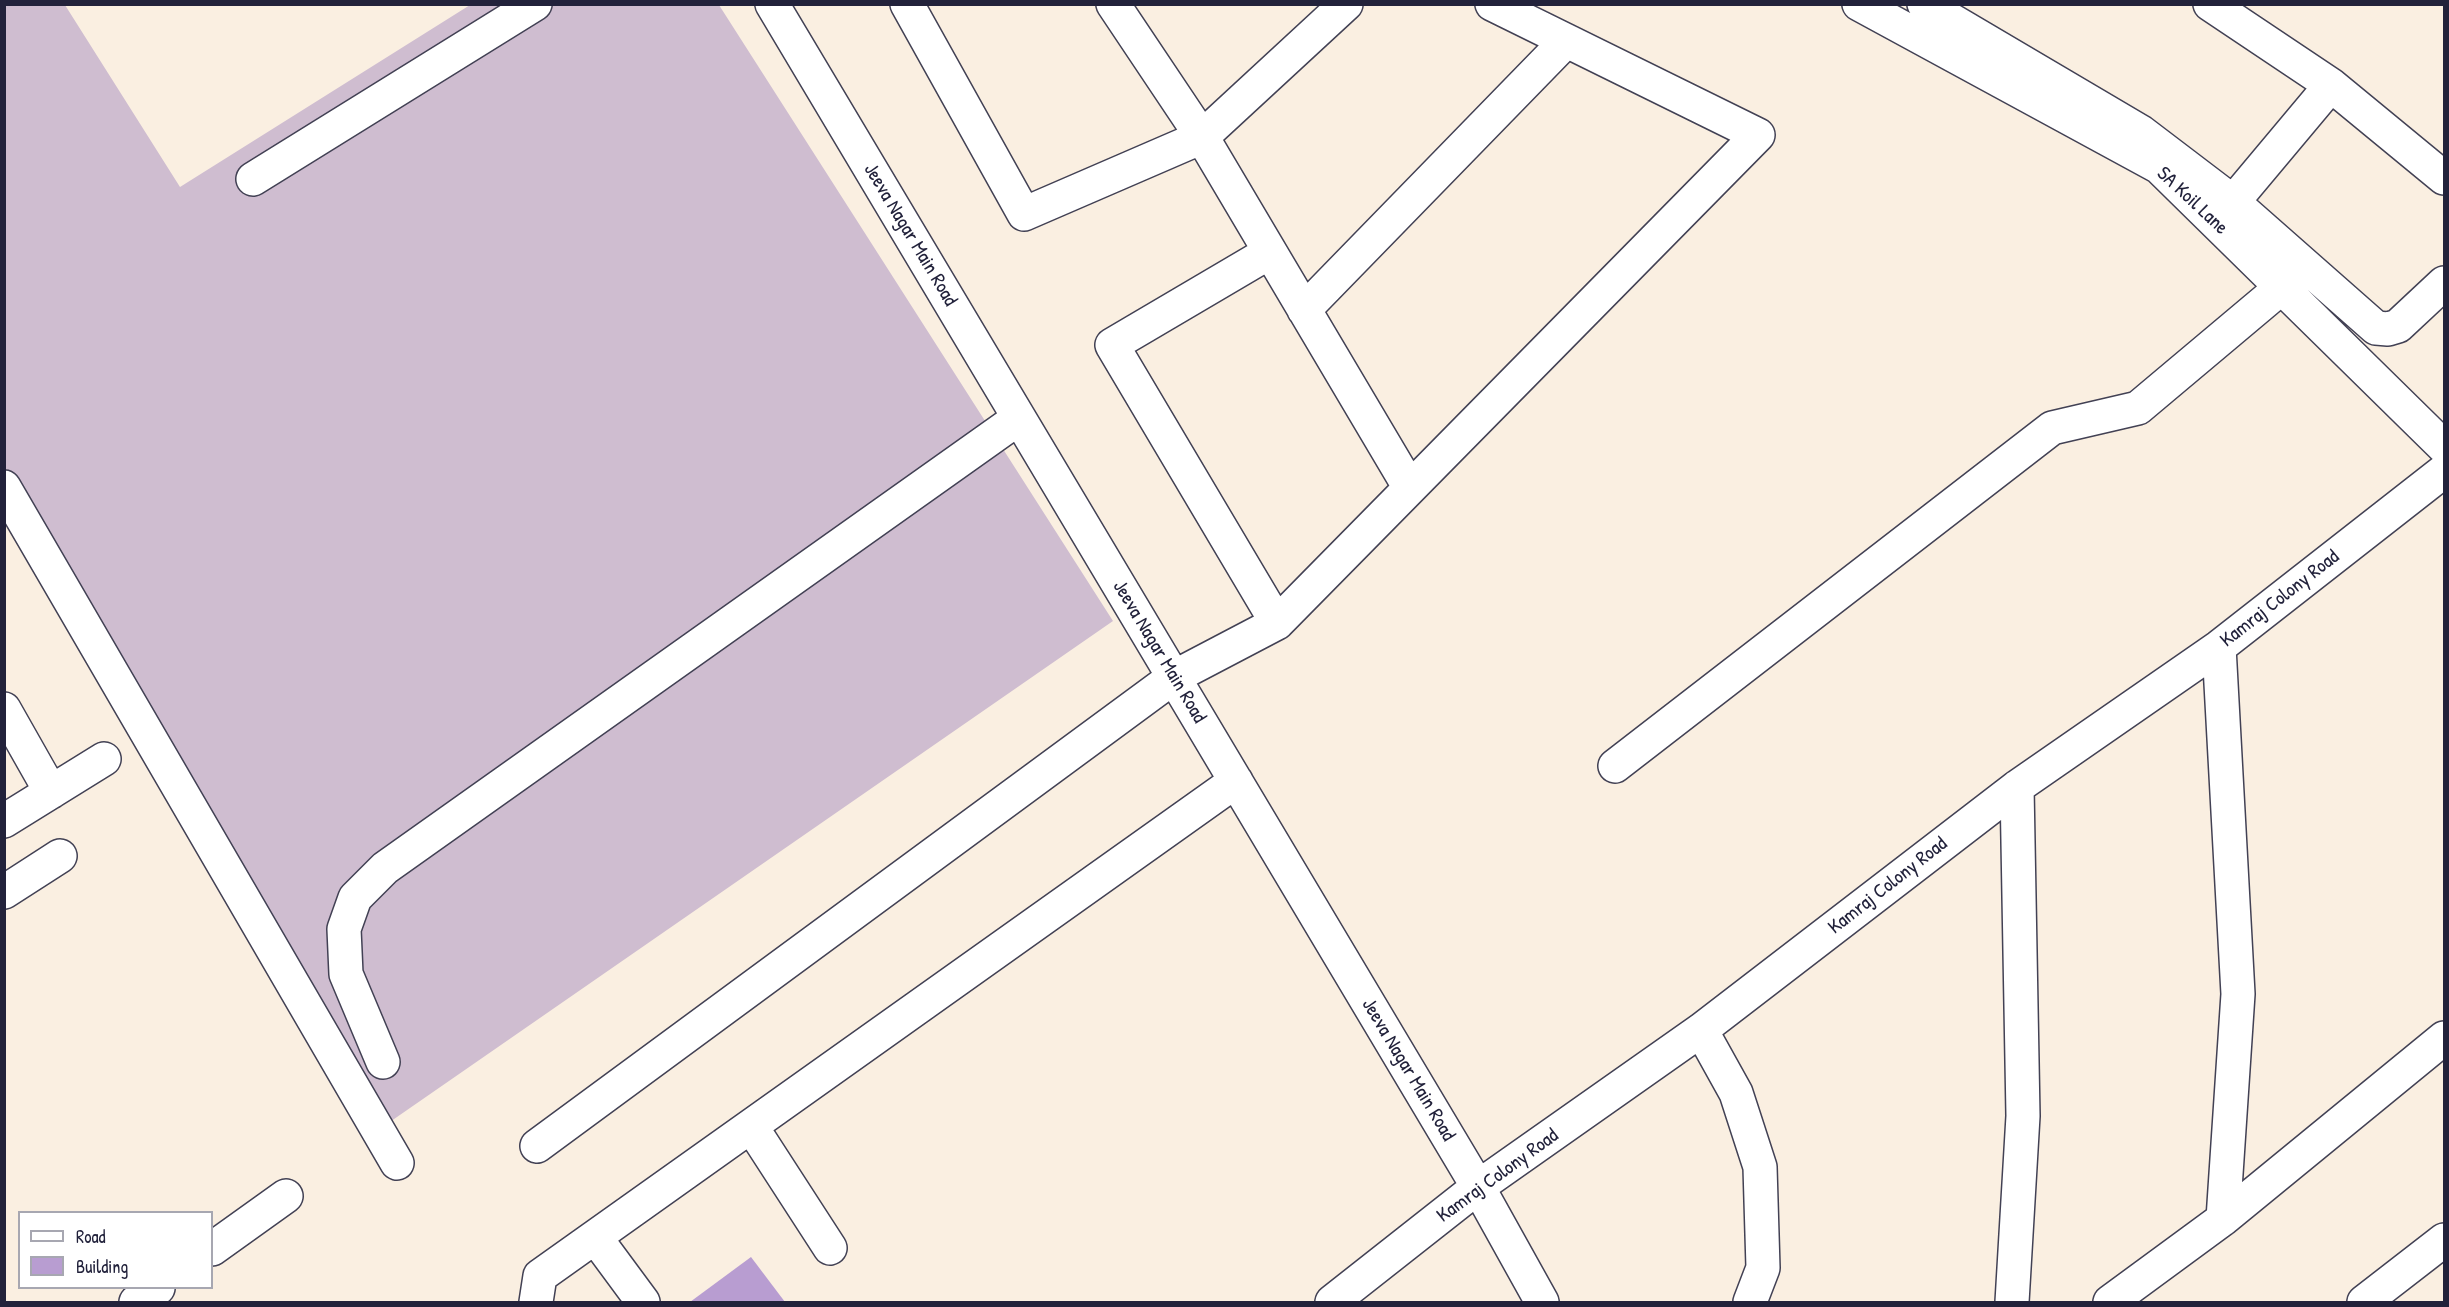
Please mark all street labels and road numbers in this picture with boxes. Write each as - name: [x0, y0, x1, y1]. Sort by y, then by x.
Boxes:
- street label: Jeeva Nagar Main Road: [858, 159, 962, 311]
- street label: SA Koil Lane: [2151, 162, 2233, 240]
- street label: Kamraj Colony Road: [2216, 545, 2344, 653]
- street label: Jeeva Nagar Main Road: [1107, 576, 1211, 728]
- street label: Kamraj Colony Road: [1824, 832, 1952, 940]
- street label: Jeeva Nagar Main Road: [1356, 994, 1460, 1146]
- street label: Kamraj Colony Road: [1433, 1124, 1563, 1228]

